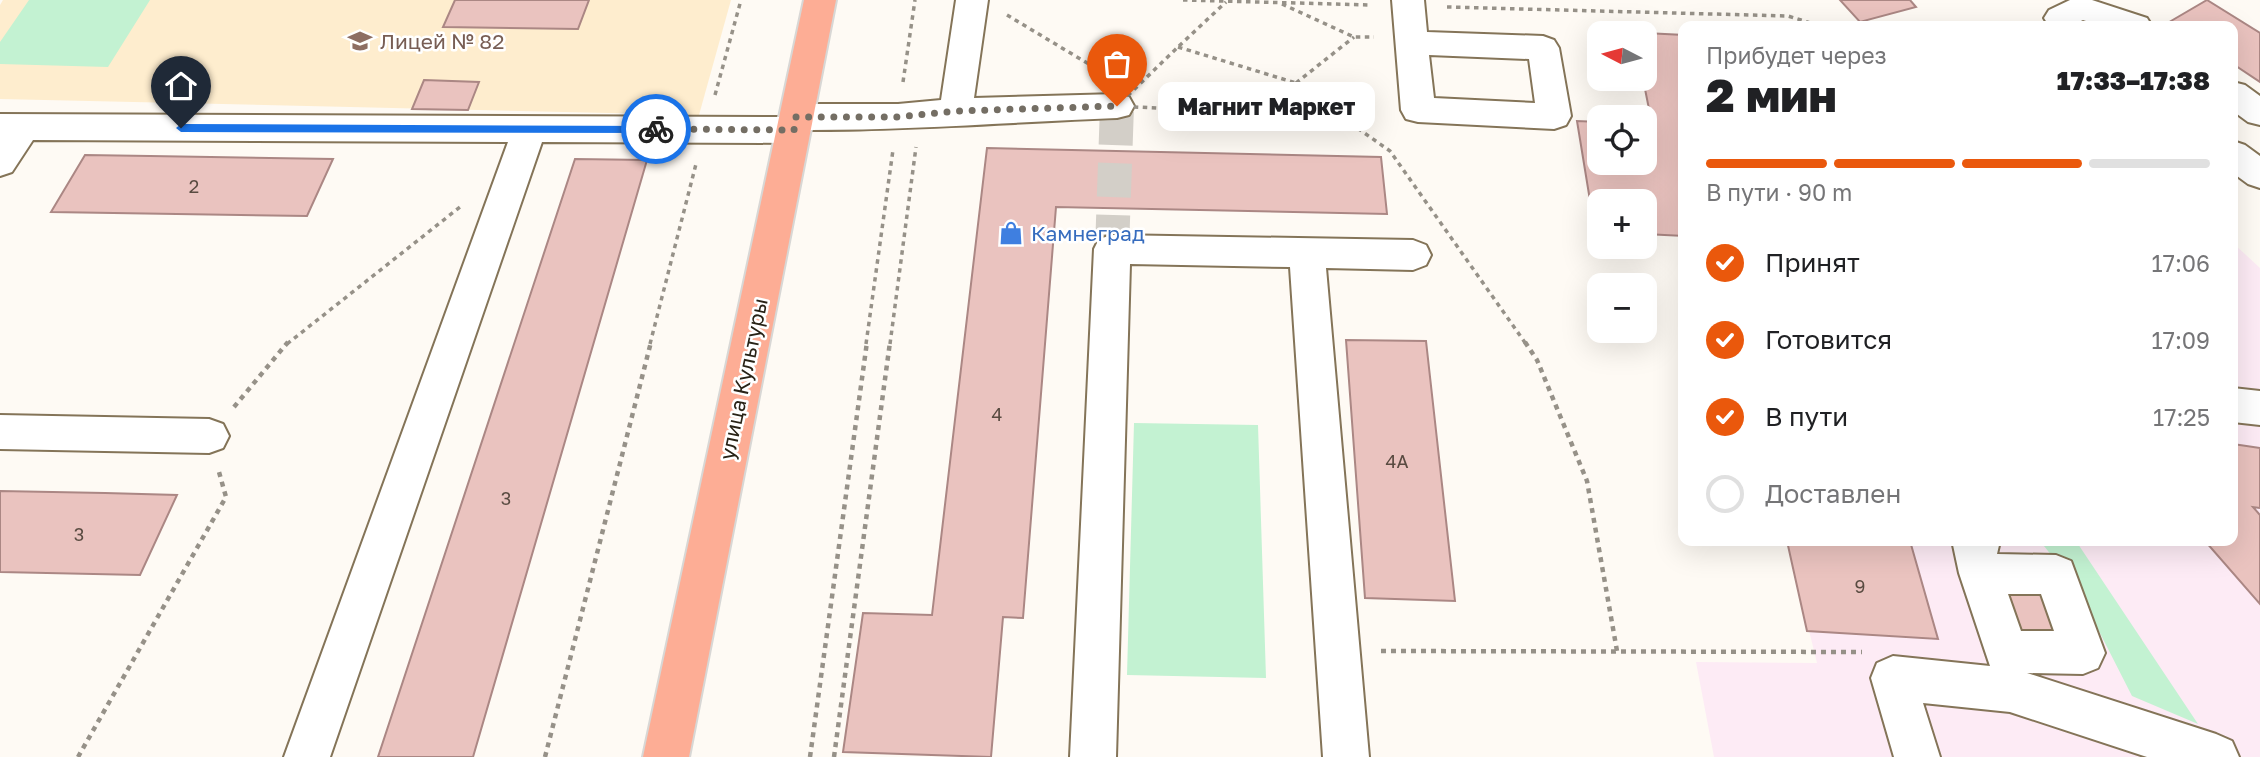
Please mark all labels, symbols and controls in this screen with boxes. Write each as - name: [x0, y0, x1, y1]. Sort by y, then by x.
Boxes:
- north arrow: [1587, 21, 1657, 91]
- map controls: [1587, 21, 1657, 343]
- school or university icon: Лицей № 82: [346, 27, 374, 55]
- place label: Лицей № 82: [380, 28, 504, 54]
- pin: [1087, 34, 1147, 106]
- text: Прибудет через: [1706, 41, 1887, 69]
- icon: bag: [1098, 45, 1136, 83]
- pin: [151, 56, 211, 128]
- text: 17:33–17:38: [2057, 65, 2210, 96]
- icon: home: [162, 67, 200, 105]
- text: 2 мин: [1706, 67, 1837, 122]
- callout: Магнит Маркет: [1159, 82, 1376, 130]
- text: Магнит Маркет: [1178, 92, 1355, 120]
- courier: [621, 94, 691, 164]
- button: locate: [1587, 105, 1657, 175]
- icon: bike: [637, 110, 675, 148]
- house number: 2: [189, 175, 199, 197]
- text: В пути · 90 m: [1706, 178, 1852, 206]
- button: +: [1587, 189, 1657, 259]
- shop icon: Камнеград: [997, 219, 1025, 247]
- place label: Камнеград: [1031, 220, 1145, 246]
- icon: check: [1706, 244, 1744, 282]
- text: Принят: [1765, 247, 1860, 278]
- text: 17:06: [2152, 249, 2210, 277]
- button: −: [1587, 273, 1657, 343]
- street label: улица Культуры: [713, 296, 773, 462]
- icon: check: [1706, 321, 1744, 359]
- text: Готовится: [1765, 324, 1892, 355]
- text: 17:09: [2152, 326, 2210, 354]
- icon: check: [1706, 398, 1744, 436]
- text: В пути: [1765, 401, 1848, 432]
- house number: 4: [992, 403, 1003, 425]
- text: 17:25: [2153, 403, 2210, 431]
- house number: 4А: [1385, 450, 1409, 472]
- text: Доставлен: [1765, 478, 1901, 509]
- house number: 3: [501, 487, 511, 509]
- house number: 3: [74, 523, 84, 545]
- house number: 9: [1855, 575, 1865, 597]

